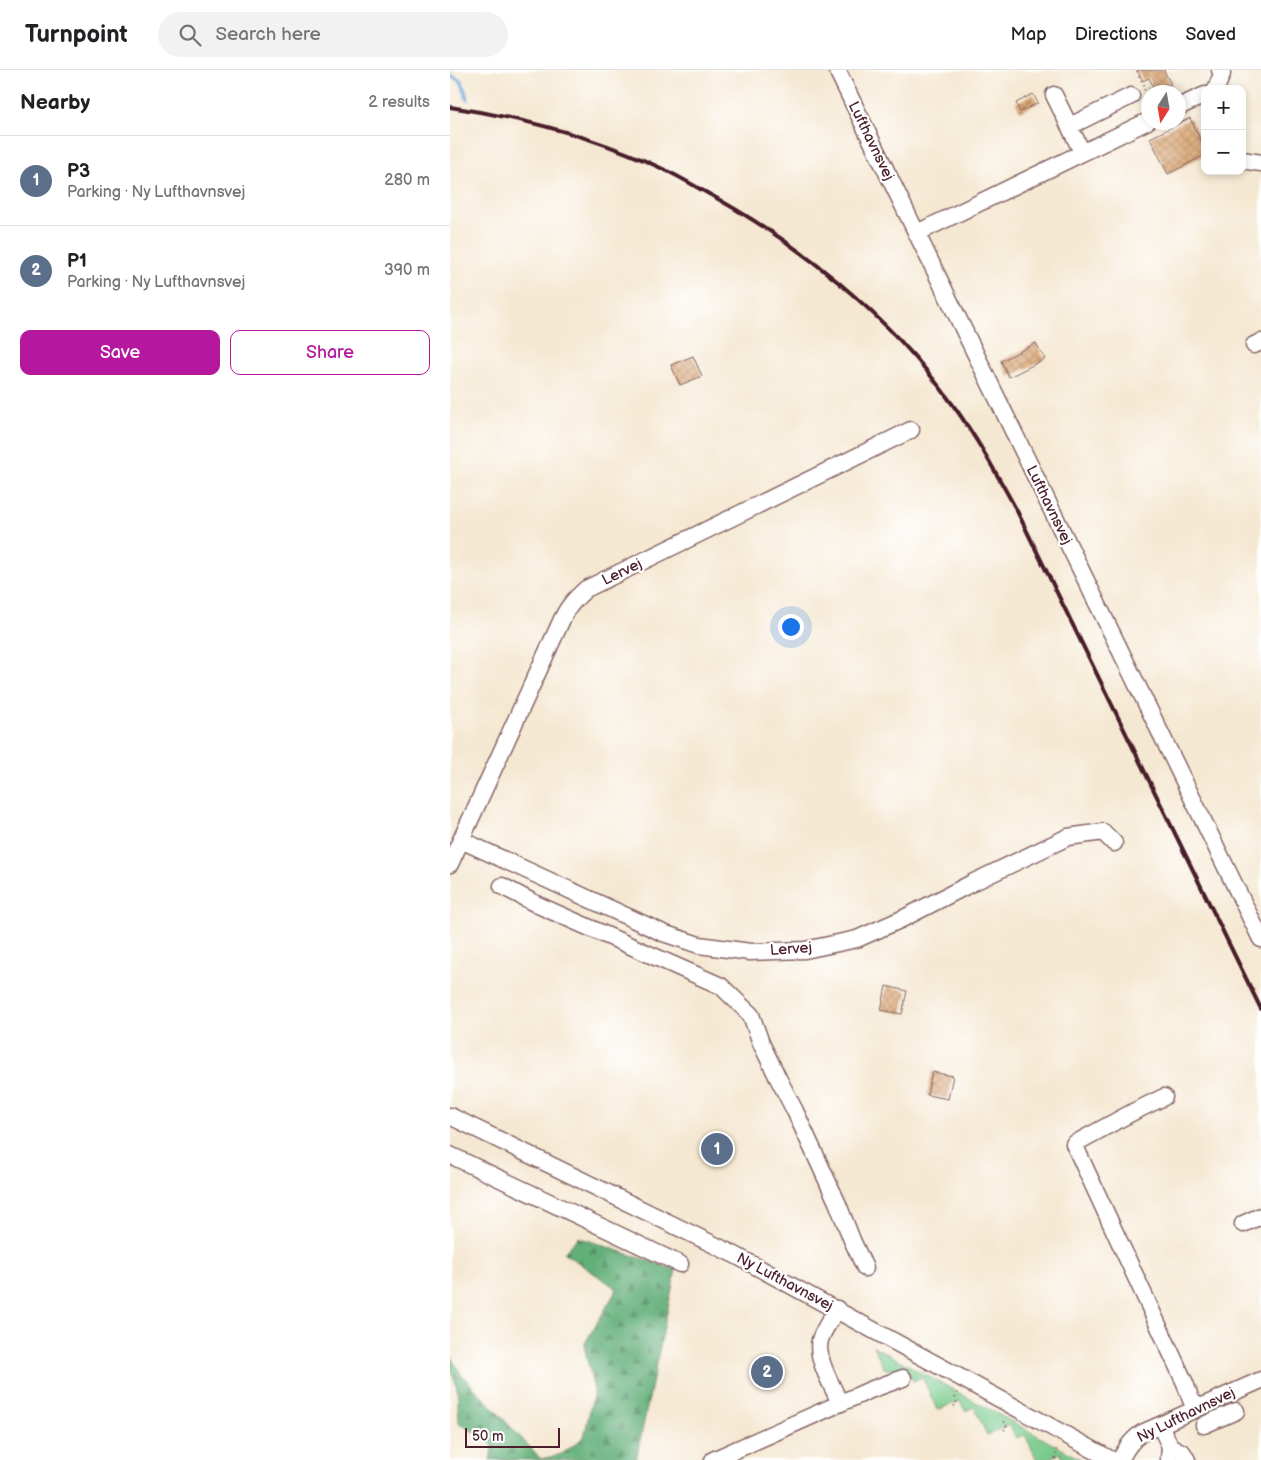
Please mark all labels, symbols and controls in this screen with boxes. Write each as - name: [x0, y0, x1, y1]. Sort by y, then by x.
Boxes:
- search box: [158, 12, 508, 57]
- text: Turnpoint: [25, 20, 128, 49]
- icon: search: [176, 21, 204, 49]
- text: Search here: [216, 23, 321, 46]
- text: Map: [1011, 24, 1047, 45]
- text: Directions: [1075, 24, 1157, 45]
- text: Saved: [1185, 24, 1236, 45]
- north arrow: [1141, 85, 1186, 130]
- map controls: [1201, 85, 1246, 175]
- button: +: [1201, 85, 1246, 130]
- text: Nearby: [20, 90, 90, 115]
- text: 2 results: [368, 93, 430, 112]
- street label: Lufthavnsvej: [844, 98, 898, 184]
- button: −: [1201, 130, 1246, 175]
- text: P3: [67, 160, 90, 183]
- text: 1: [33, 171, 39, 190]
- text: 280 m: [384, 171, 430, 190]
- text: Parking · Ny Lufthavnsvej: [67, 183, 245, 202]
- text: P1: [67, 250, 87, 273]
- text: 2: [31, 261, 41, 280]
- text: 390 m: [384, 261, 430, 280]
- text: Parking · Ny Lufthavnsvej: [67, 273, 245, 292]
- button: Save: [20, 330, 220, 375]
- button: Share: [230, 330, 430, 375]
- street label: Lufthavnsvej: [1022, 462, 1076, 548]
- street label: Lervej: [599, 554, 645, 590]
- your location: [778, 614, 804, 640]
- street label: Lervej: [769, 938, 813, 960]
- pin: 1: [701, 1130, 733, 1168]
- street label: Ny Lufthavnsvej: [733, 1249, 837, 1315]
- pin: 2: [751, 1353, 783, 1391]
- street label: Ny Lufthavnsvej: [1134, 1383, 1238, 1447]
- scale bar: [465, 1425, 560, 1448]
- text: 50 m: [472, 1428, 504, 1445]

